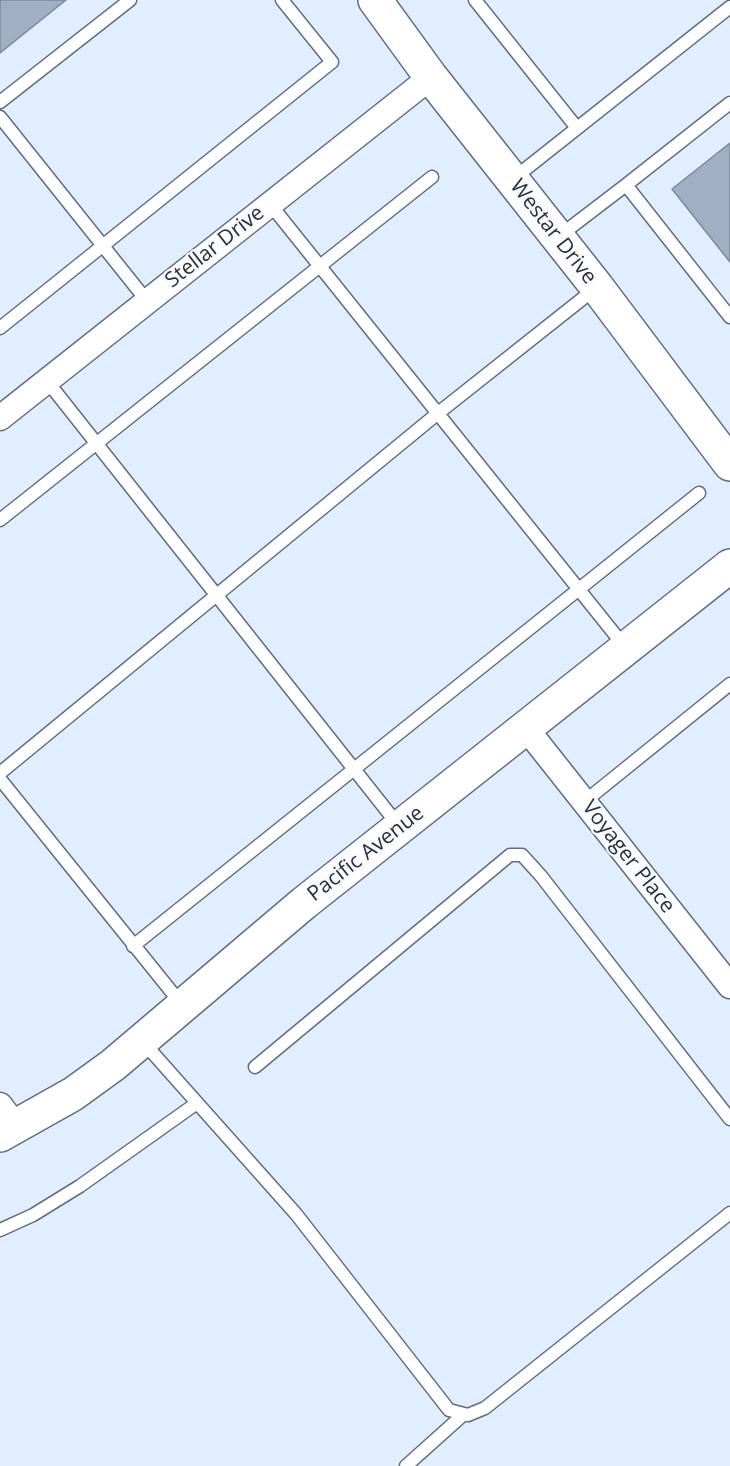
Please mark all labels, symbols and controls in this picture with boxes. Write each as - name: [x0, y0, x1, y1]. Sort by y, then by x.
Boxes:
- street label: Westar Drive: [504, 175, 602, 289]
- street label: Stellar Drive: [161, 201, 269, 293]
- street label: Voyager Place: [576, 796, 680, 918]
- street label: Pacific Avenue: [303, 801, 429, 907]

